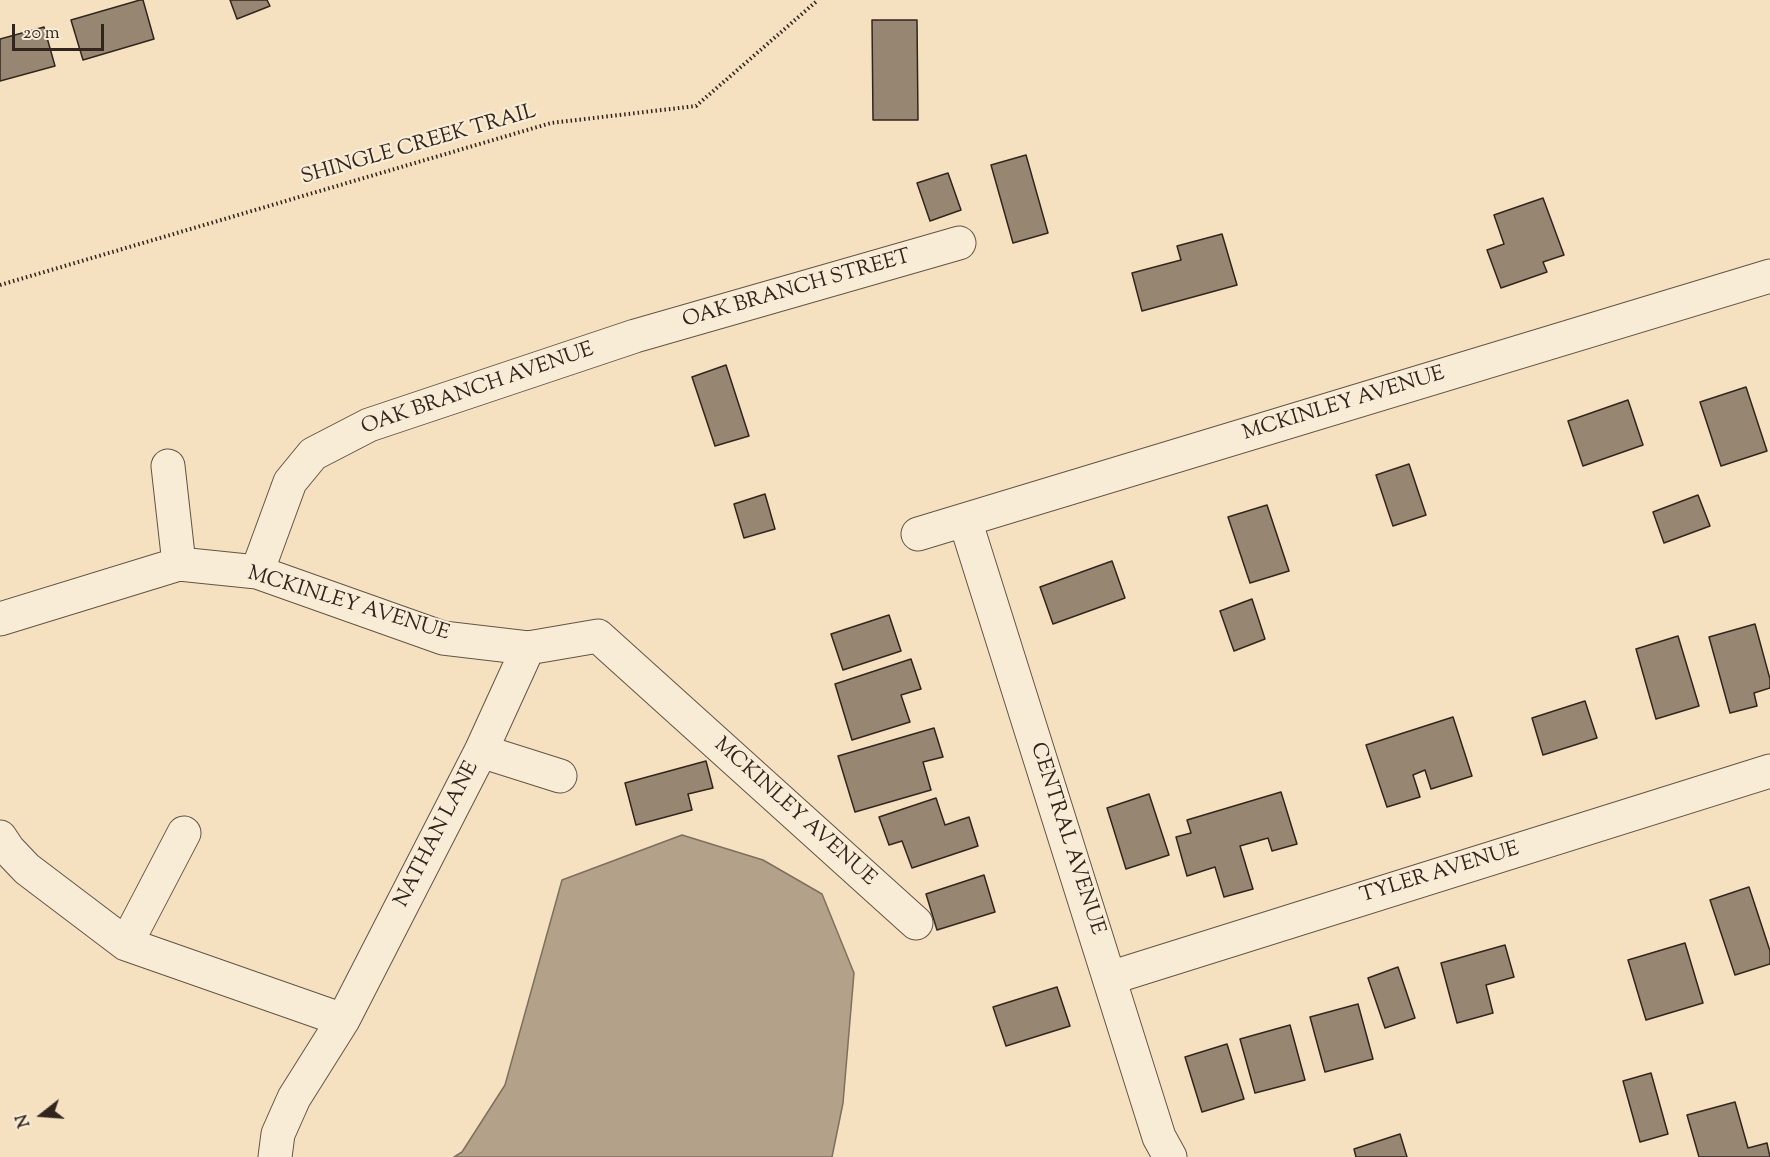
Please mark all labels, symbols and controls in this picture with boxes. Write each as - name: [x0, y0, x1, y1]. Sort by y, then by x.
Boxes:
- scale bar: [15, 12, 106, 50]
- text: 20 m: [23, 21, 60, 47]
- street label: SHINGLE CREEK TRAIL: [299, 100, 539, 192]
- street label: OAK BRANCH STREET: [680, 245, 914, 335]
- street label: OAK BRANCH AVENUE: [359, 338, 597, 442]
- street label: MCKINLEY AVENUE: [1240, 362, 1448, 448]
- street label: MCKINLEY AVENUE: [244, 562, 452, 648]
- street label: MCKINLEY AVENUE: [708, 733, 880, 893]
- street label: CENTRAL AVENUE: [1023, 740, 1109, 938]
- street label: NATHAN LANE: [390, 758, 486, 912]
- street label: TYLER AVENUE: [1357, 838, 1523, 910]
- north arrow: [12, 1085, 72, 1145]
- text: N: [11, 1111, 37, 1130]

